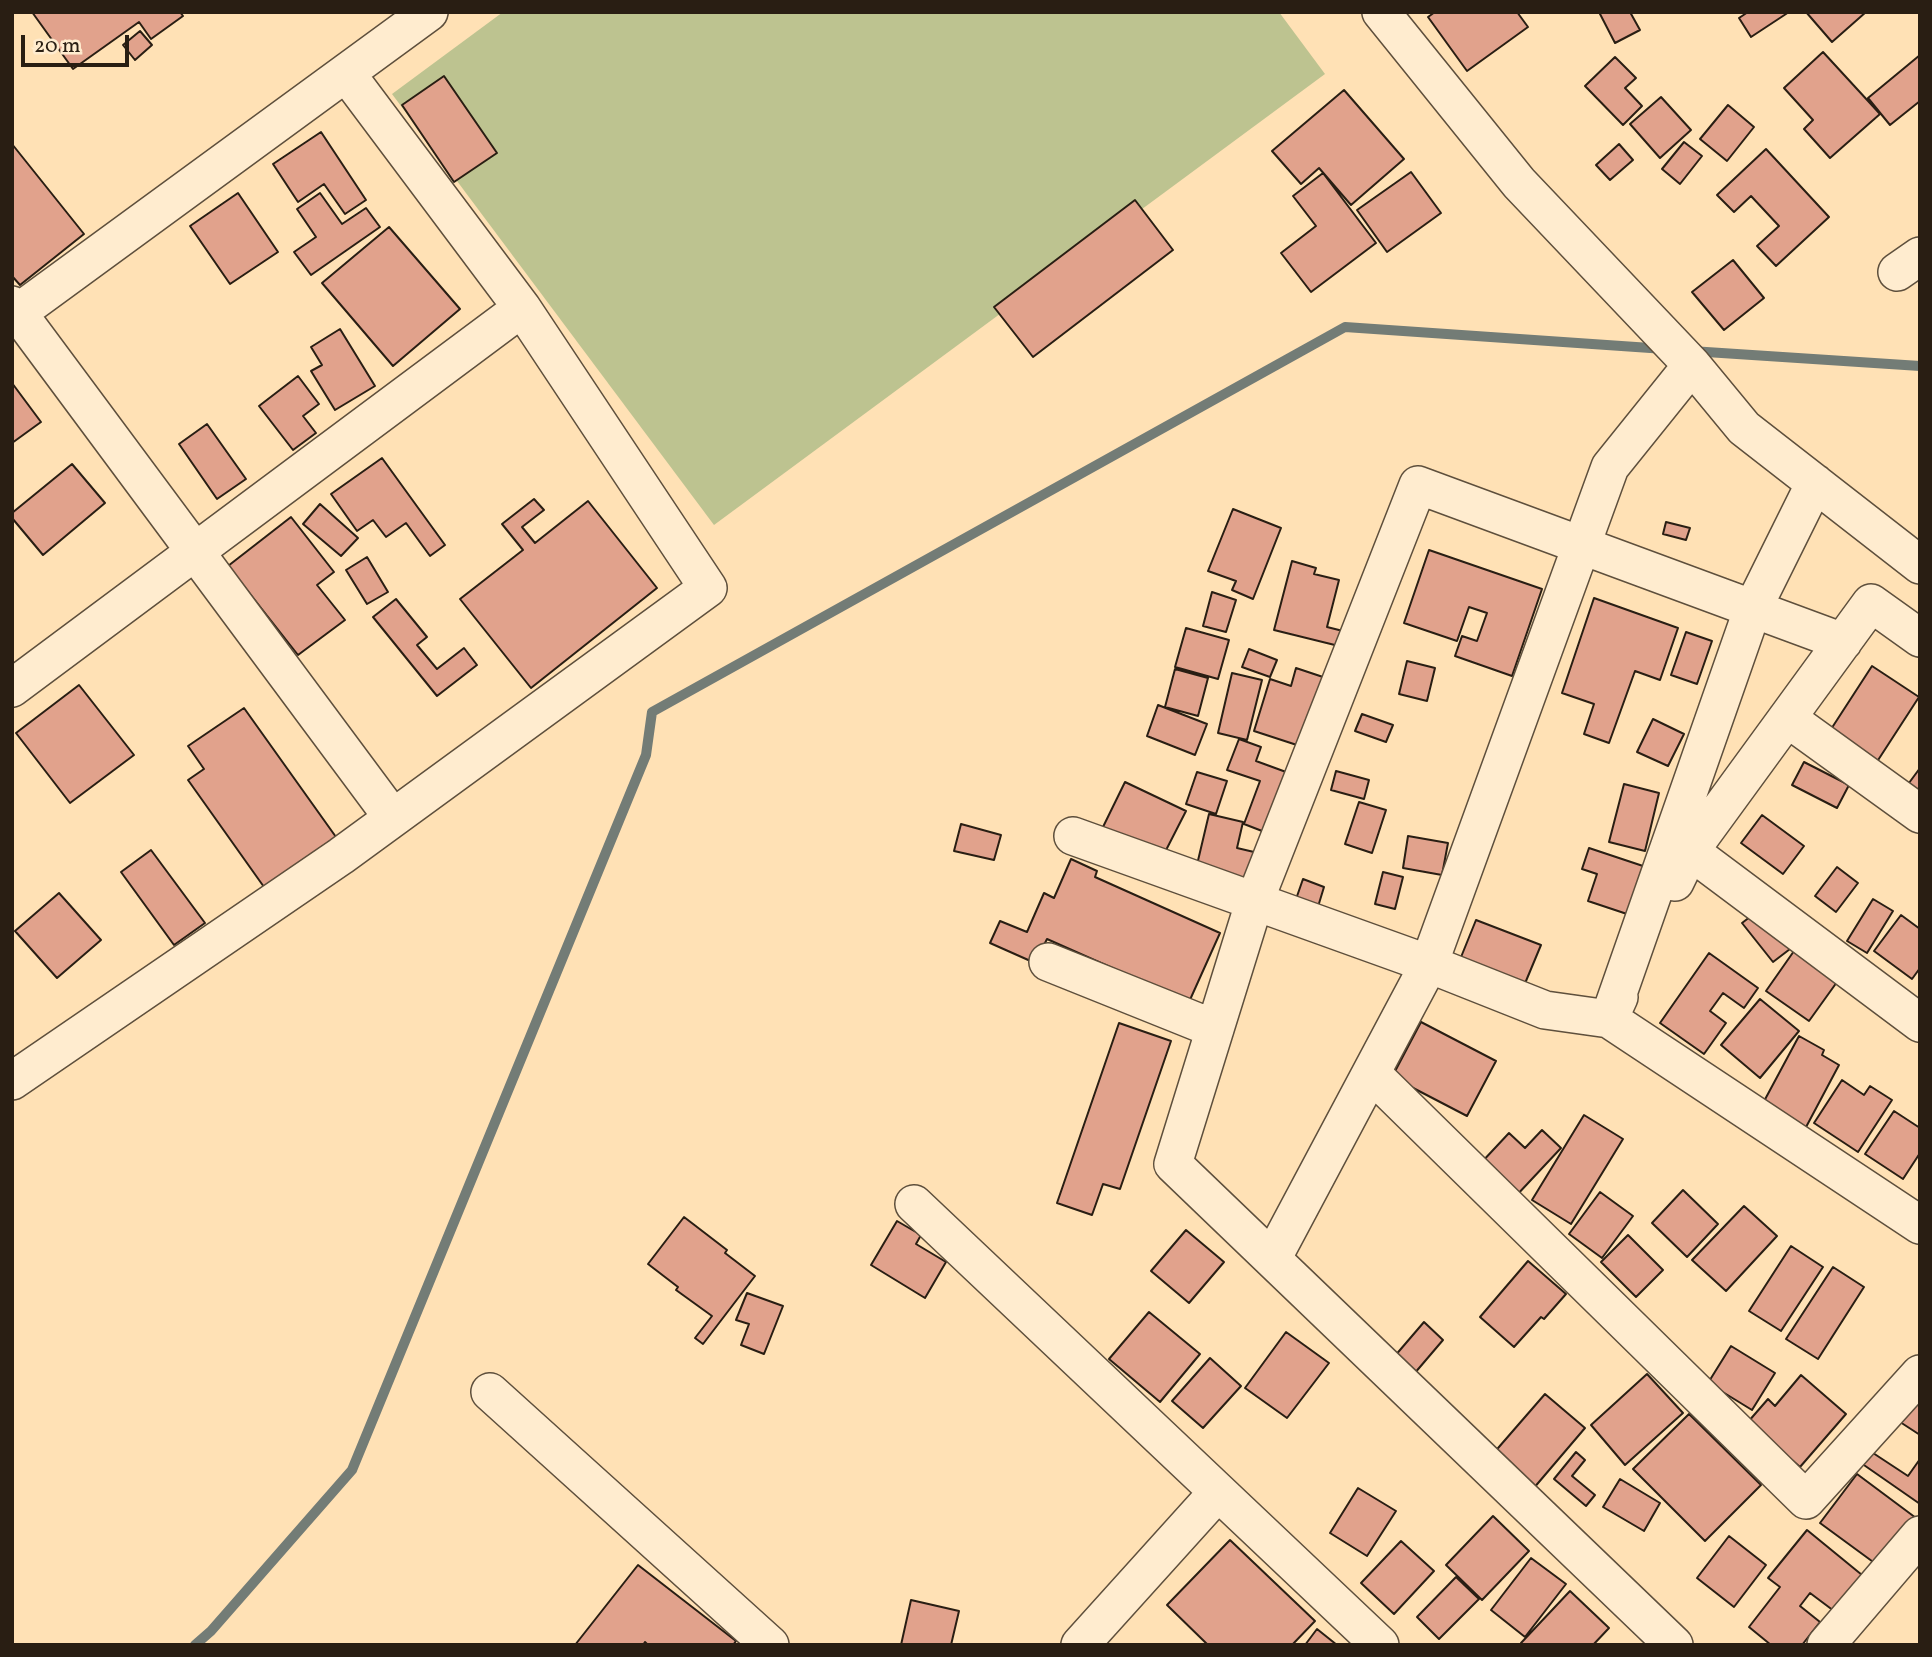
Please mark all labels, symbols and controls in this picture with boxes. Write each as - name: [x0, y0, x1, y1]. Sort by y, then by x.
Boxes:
- scale bar: [24, 21, 133, 65]
- text: 20 m: [34, 32, 80, 61]

